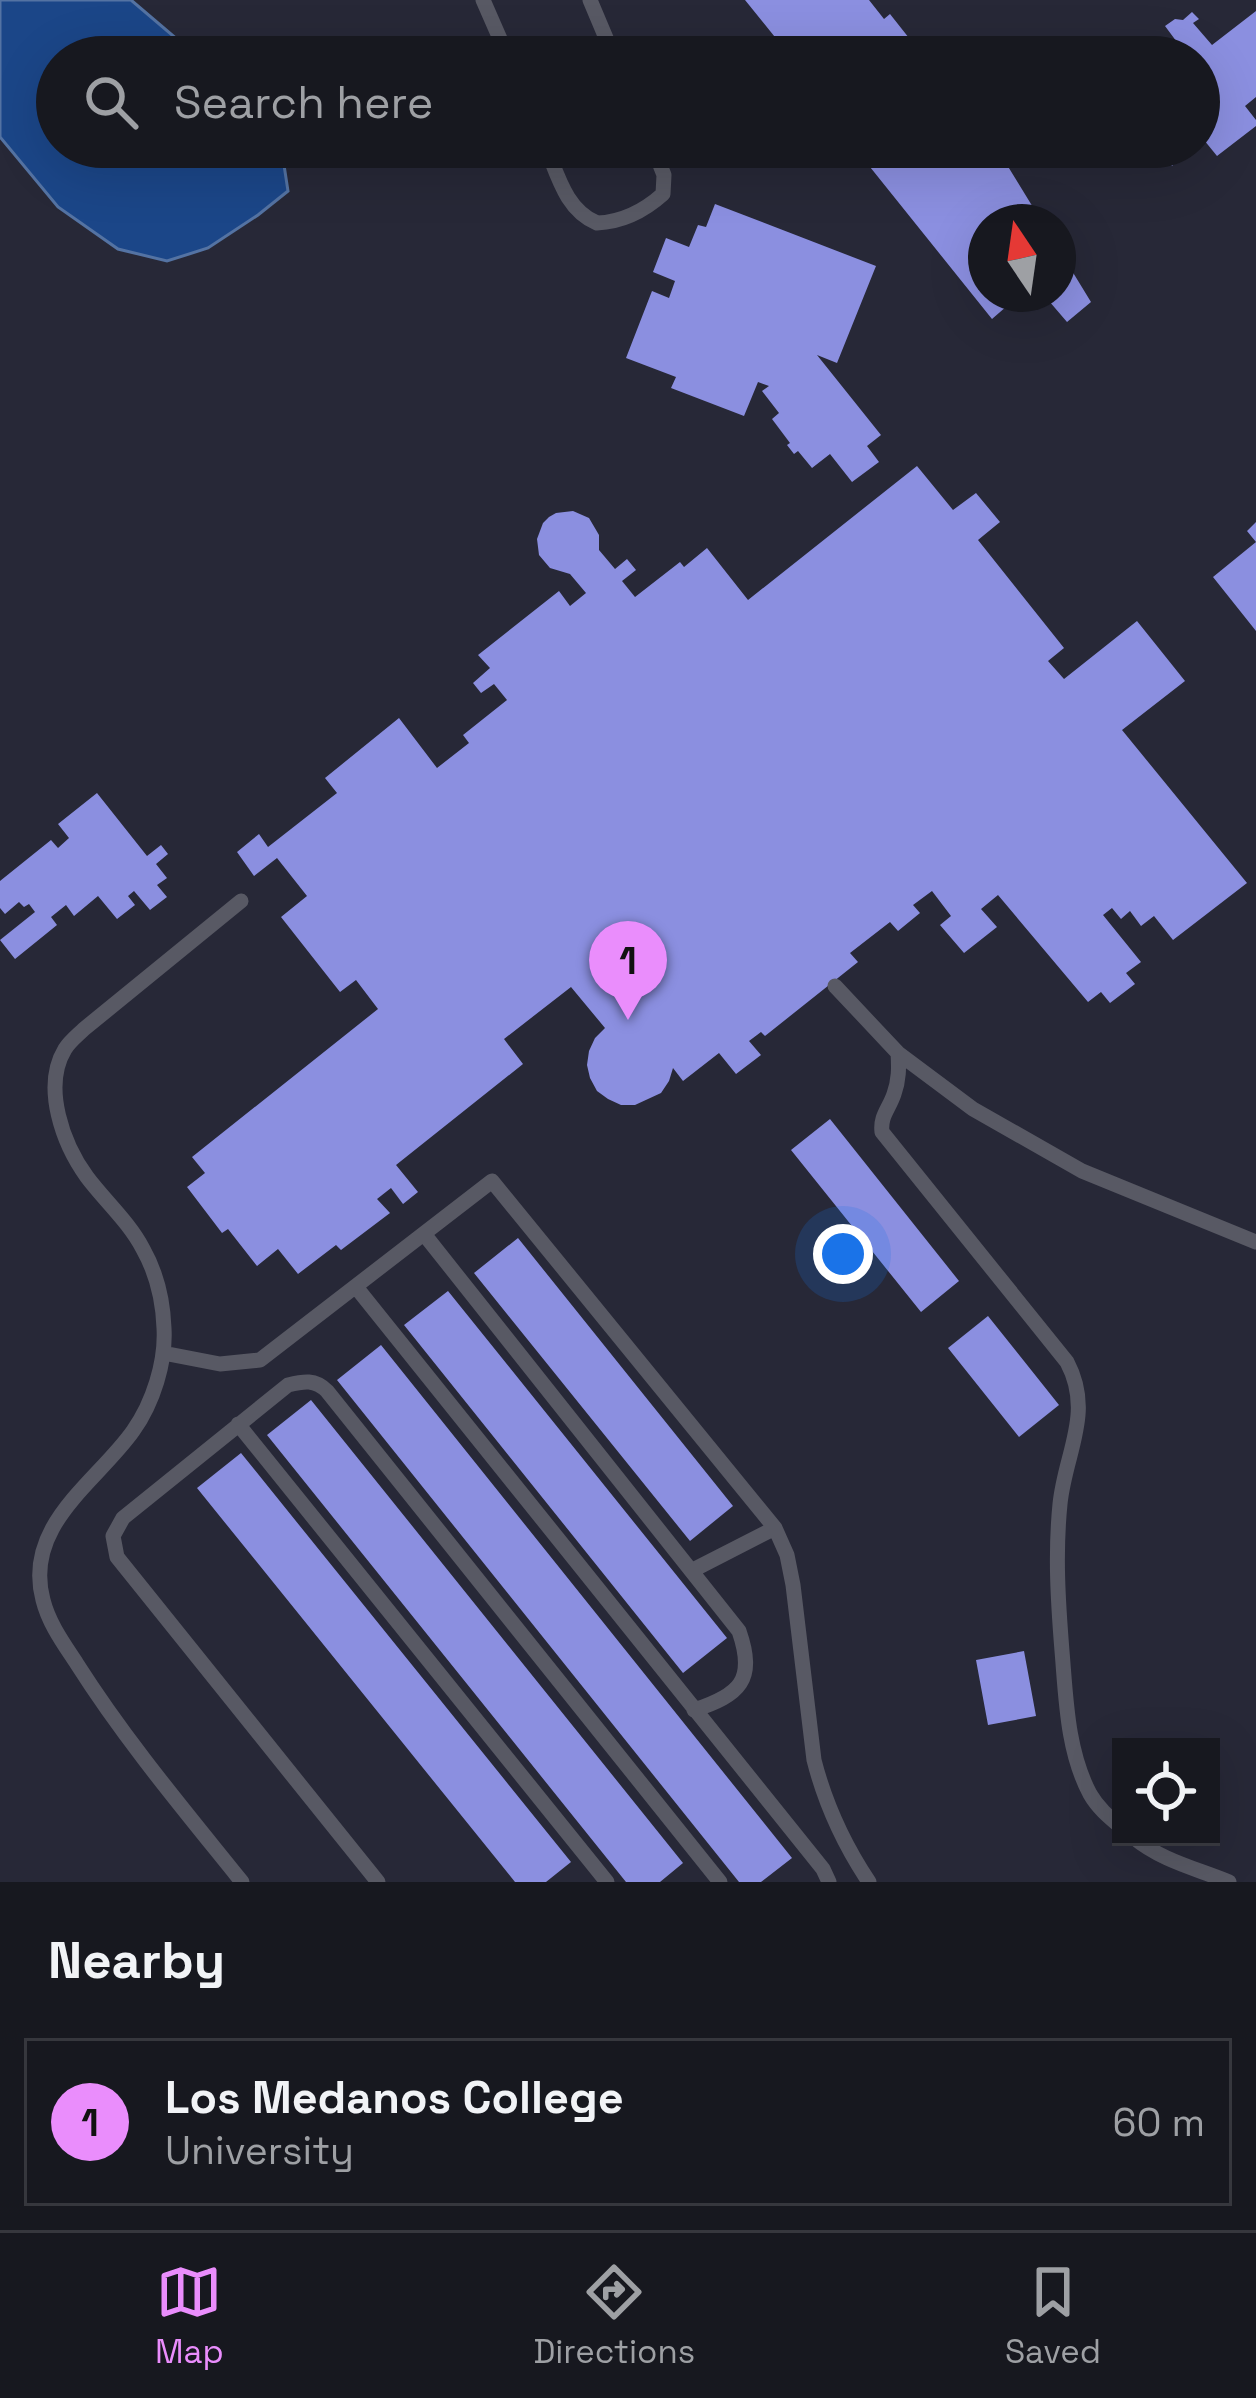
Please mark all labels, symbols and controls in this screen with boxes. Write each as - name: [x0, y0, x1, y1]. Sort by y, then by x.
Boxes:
- search box: [36, 36, 1220, 168]
- icon: search: [78, 69, 144, 135]
- text: Search here: [174, 74, 433, 131]
- north arrow: [968, 204, 1076, 312]
- pin: 1: [589, 921, 667, 1020]
- your location: [813, 1224, 873, 1284]
- map controls: [1112, 1738, 1220, 1846]
- button: locate: [1112, 1738, 1220, 1846]
- text: Nearby: [48, 1928, 225, 1993]
- text: Los Medanos College: [165, 2069, 624, 2126]
- text: 1: [81, 2098, 99, 2147]
- text: 60 m: [1113, 2098, 1205, 2147]
- text: University: [165, 2126, 354, 2175]
- tab: Map: [155, 2259, 224, 2373]
- tab: Directions: [533, 2259, 695, 2373]
- tab: Saved: [1005, 2259, 1101, 2373]

